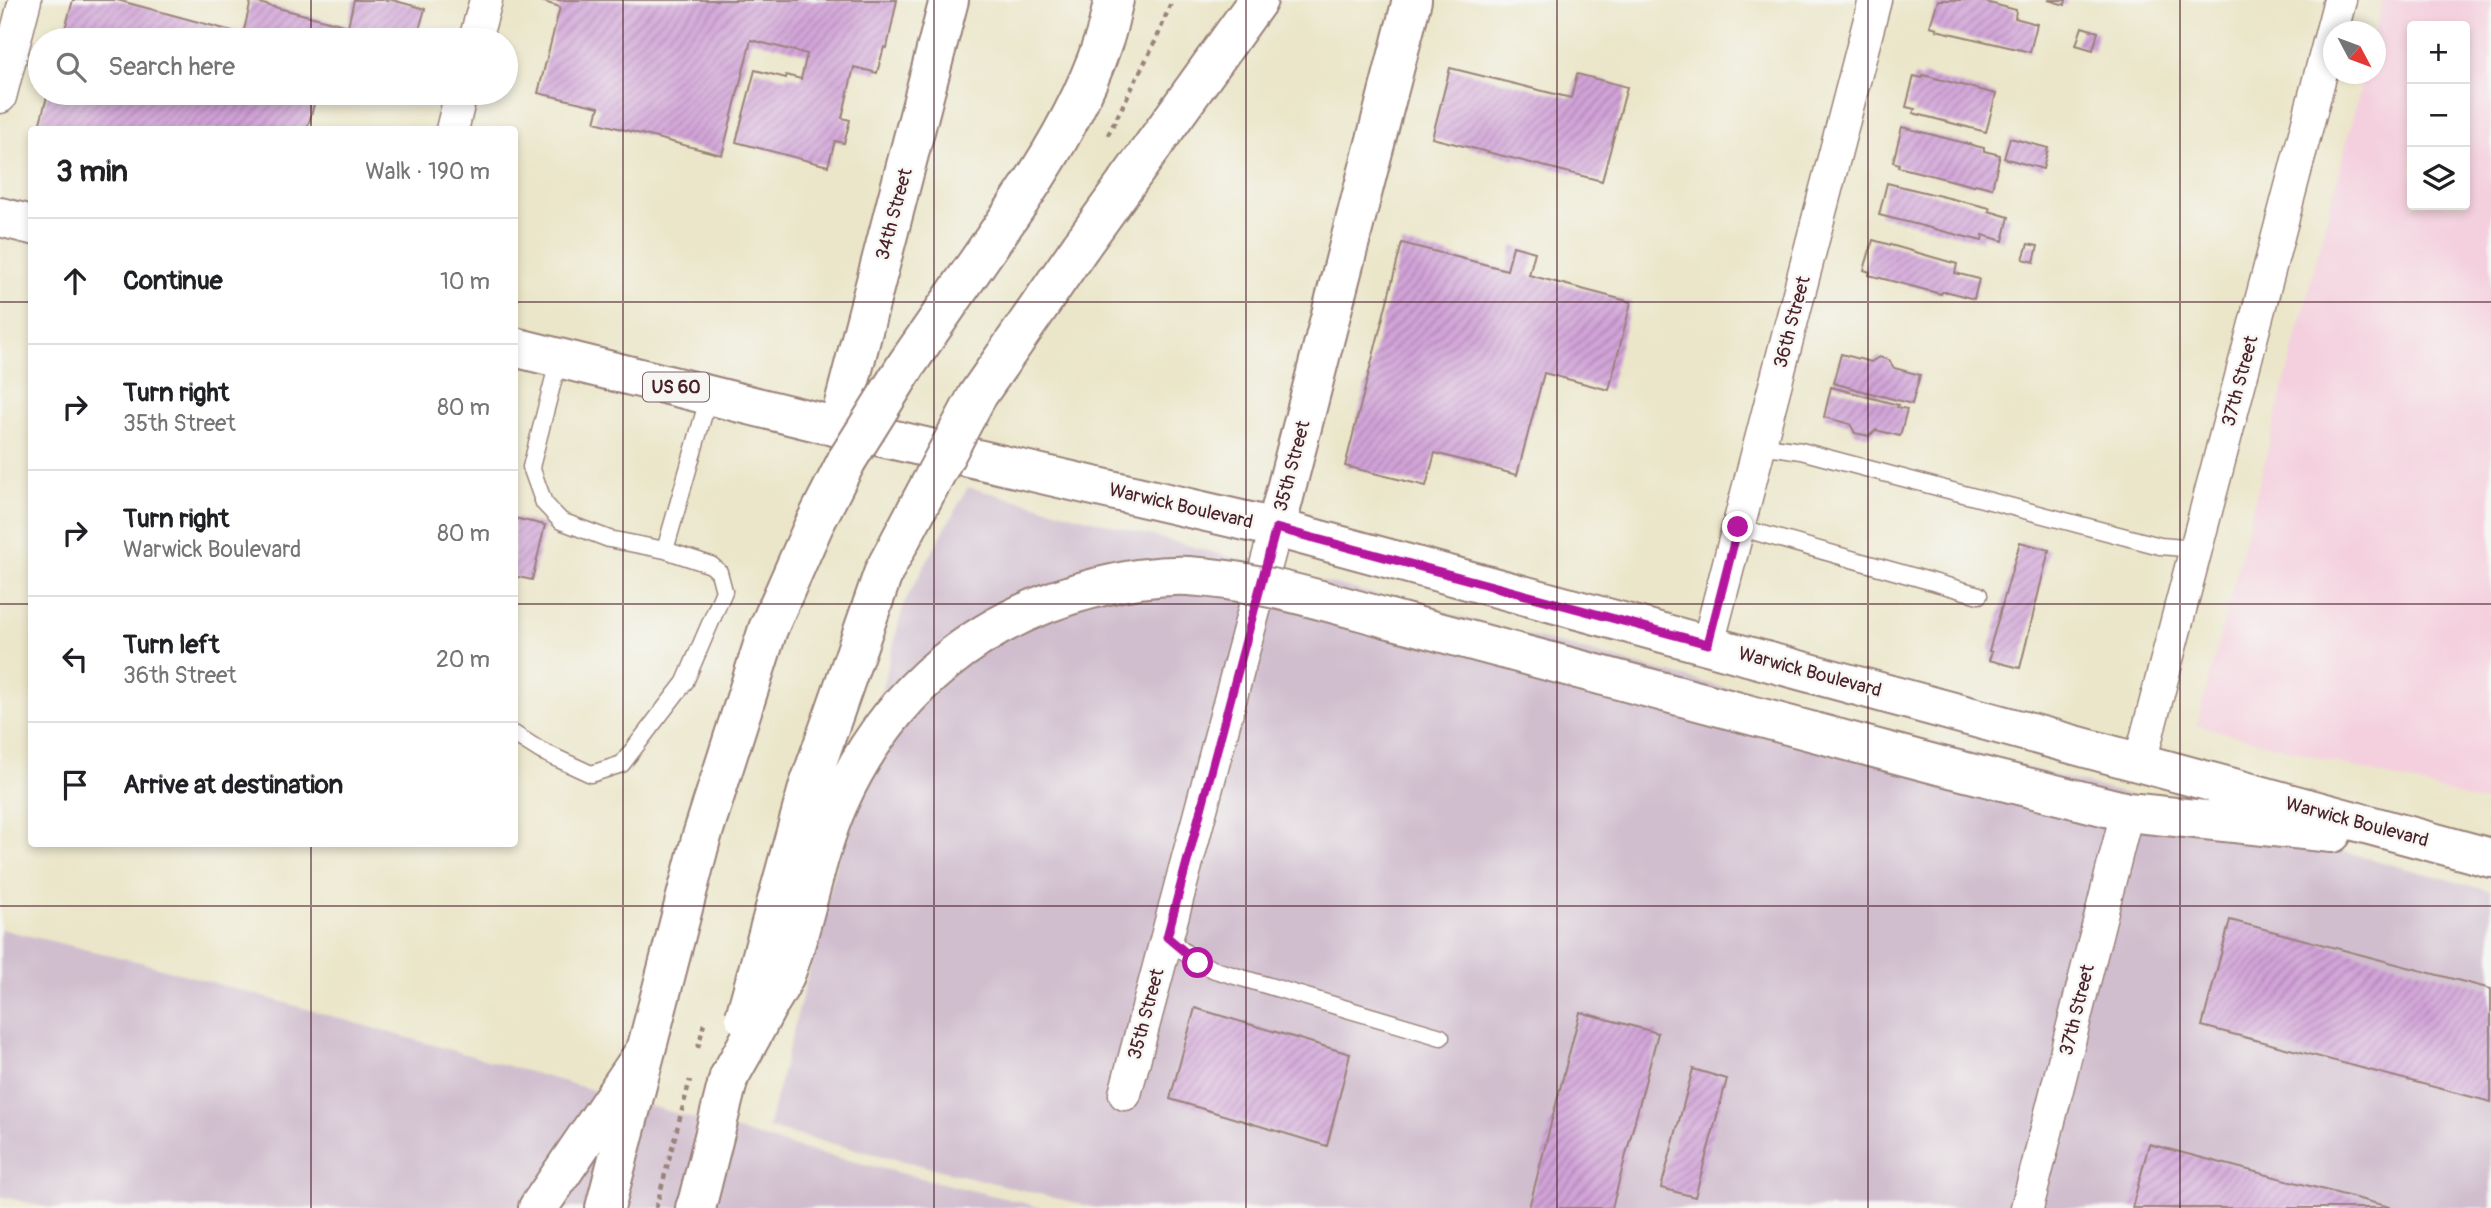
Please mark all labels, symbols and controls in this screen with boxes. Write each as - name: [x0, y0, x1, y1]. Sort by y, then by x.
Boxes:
- north arrow: [2323, 21, 2386, 84]
- map controls: [2407, 21, 2470, 210]
- button: +: [2407, 21, 2470, 84]
- search box: [28, 28, 518, 105]
- icon: search: [52, 48, 90, 86]
- text: Search here: [108, 51, 235, 83]
- button: −: [2407, 84, 2470, 147]
- button: layers: [2407, 147, 2470, 210]
- text: 3 min: [56, 153, 128, 190]
- text: Walk · 190 m: [365, 157, 490, 186]
- street label: 34th Street: [870, 165, 918, 262]
- icon: ahead: [56, 262, 94, 300]
- text: Continue: [123, 265, 223, 297]
- text: 10 m: [440, 267, 490, 296]
- street label: 36th Street: [1768, 273, 1816, 370]
- street label: 37th Street: [2216, 333, 2264, 429]
- road number: US 60: [643, 372, 709, 402]
- text: Turn right: [123, 377, 229, 409]
- icon: right: [56, 388, 94, 426]
- text: 80 m: [437, 393, 490, 422]
- text: 35th Street: [123, 409, 236, 438]
- street label: 35th Street: [1268, 418, 1316, 514]
- street label: Warwick Boulevard: [1107, 478, 1255, 534]
- text: Turn right: [123, 503, 229, 535]
- route end: [1722, 511, 1753, 542]
- icon: right: [56, 514, 94, 552]
- text: 80 m: [437, 519, 490, 548]
- text: Warwick Boulevard: [123, 535, 301, 564]
- text: Turn left: [123, 629, 219, 661]
- icon: left: [56, 640, 94, 678]
- street label: Warwick Boulevard: [1736, 641, 1884, 703]
- text: 20 m: [436, 645, 490, 674]
- text: 36th Street: [123, 661, 237, 690]
- icon: arrive: [56, 766, 94, 804]
- text: Arrive at destination: [123, 769, 343, 801]
- street label: Warwick Boulevard: [2283, 791, 2431, 853]
- route start: [1182, 947, 1213, 978]
- street label: 37th Street: [2054, 962, 2100, 1058]
- street label: 35th Street: [1122, 966, 1170, 1062]

